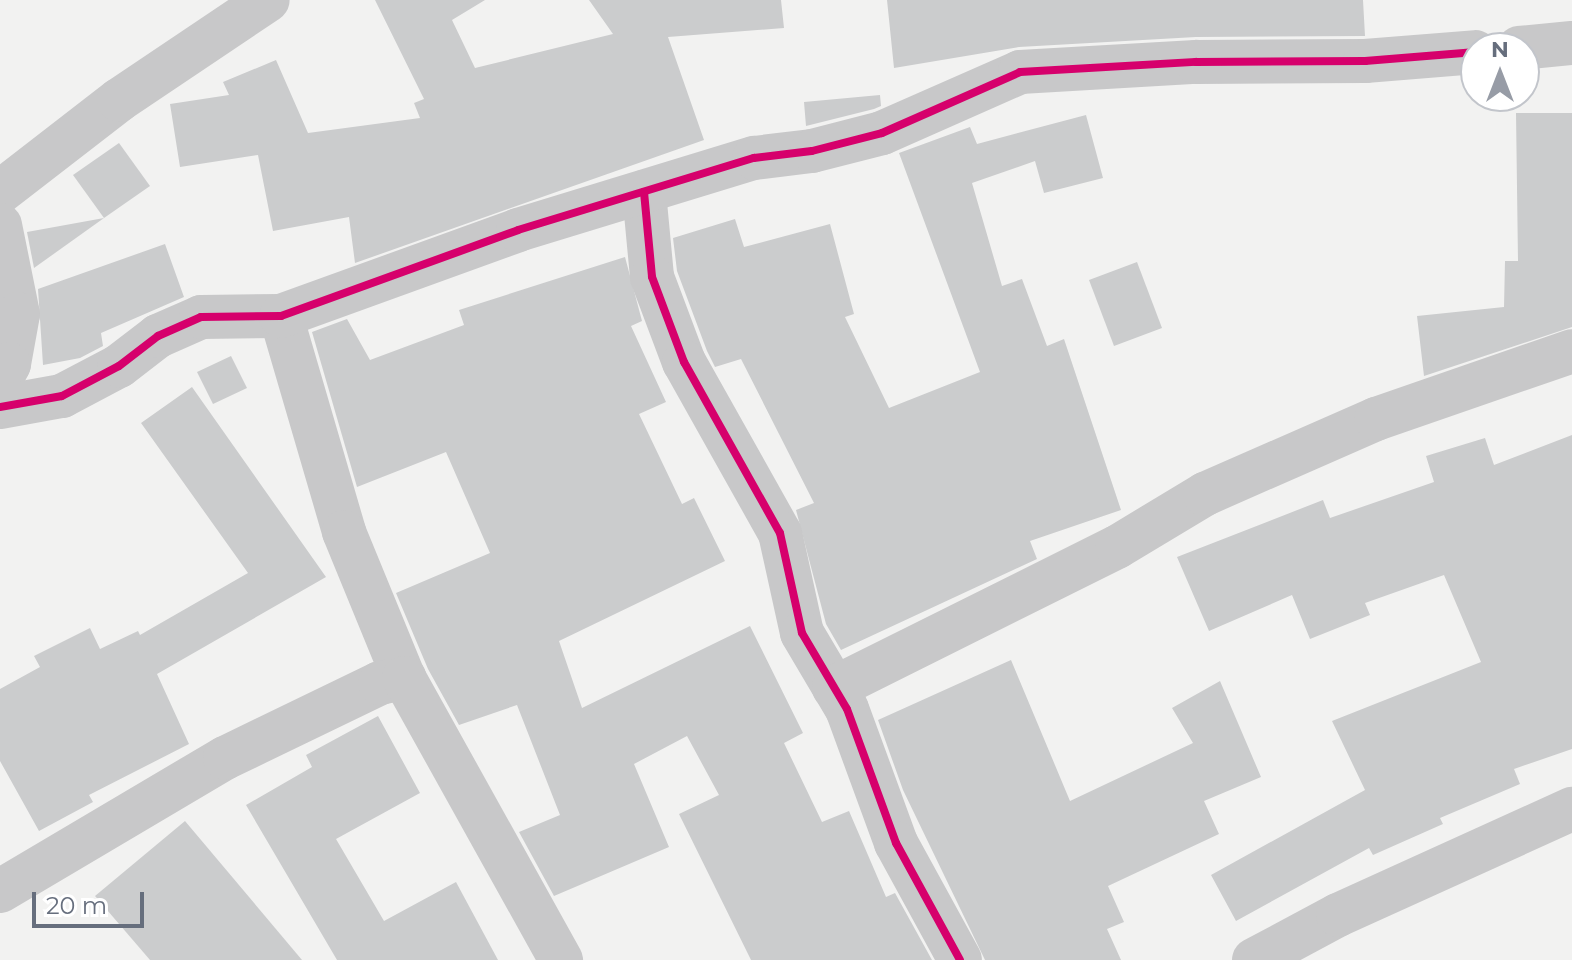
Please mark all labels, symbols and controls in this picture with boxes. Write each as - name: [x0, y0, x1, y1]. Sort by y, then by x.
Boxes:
- north arrow: [1460, 32, 1540, 112]
- text: N: [1491, 36, 1509, 63]
- scale bar: [36, 876, 148, 926]
- text: 20 m: [46, 891, 107, 920]

